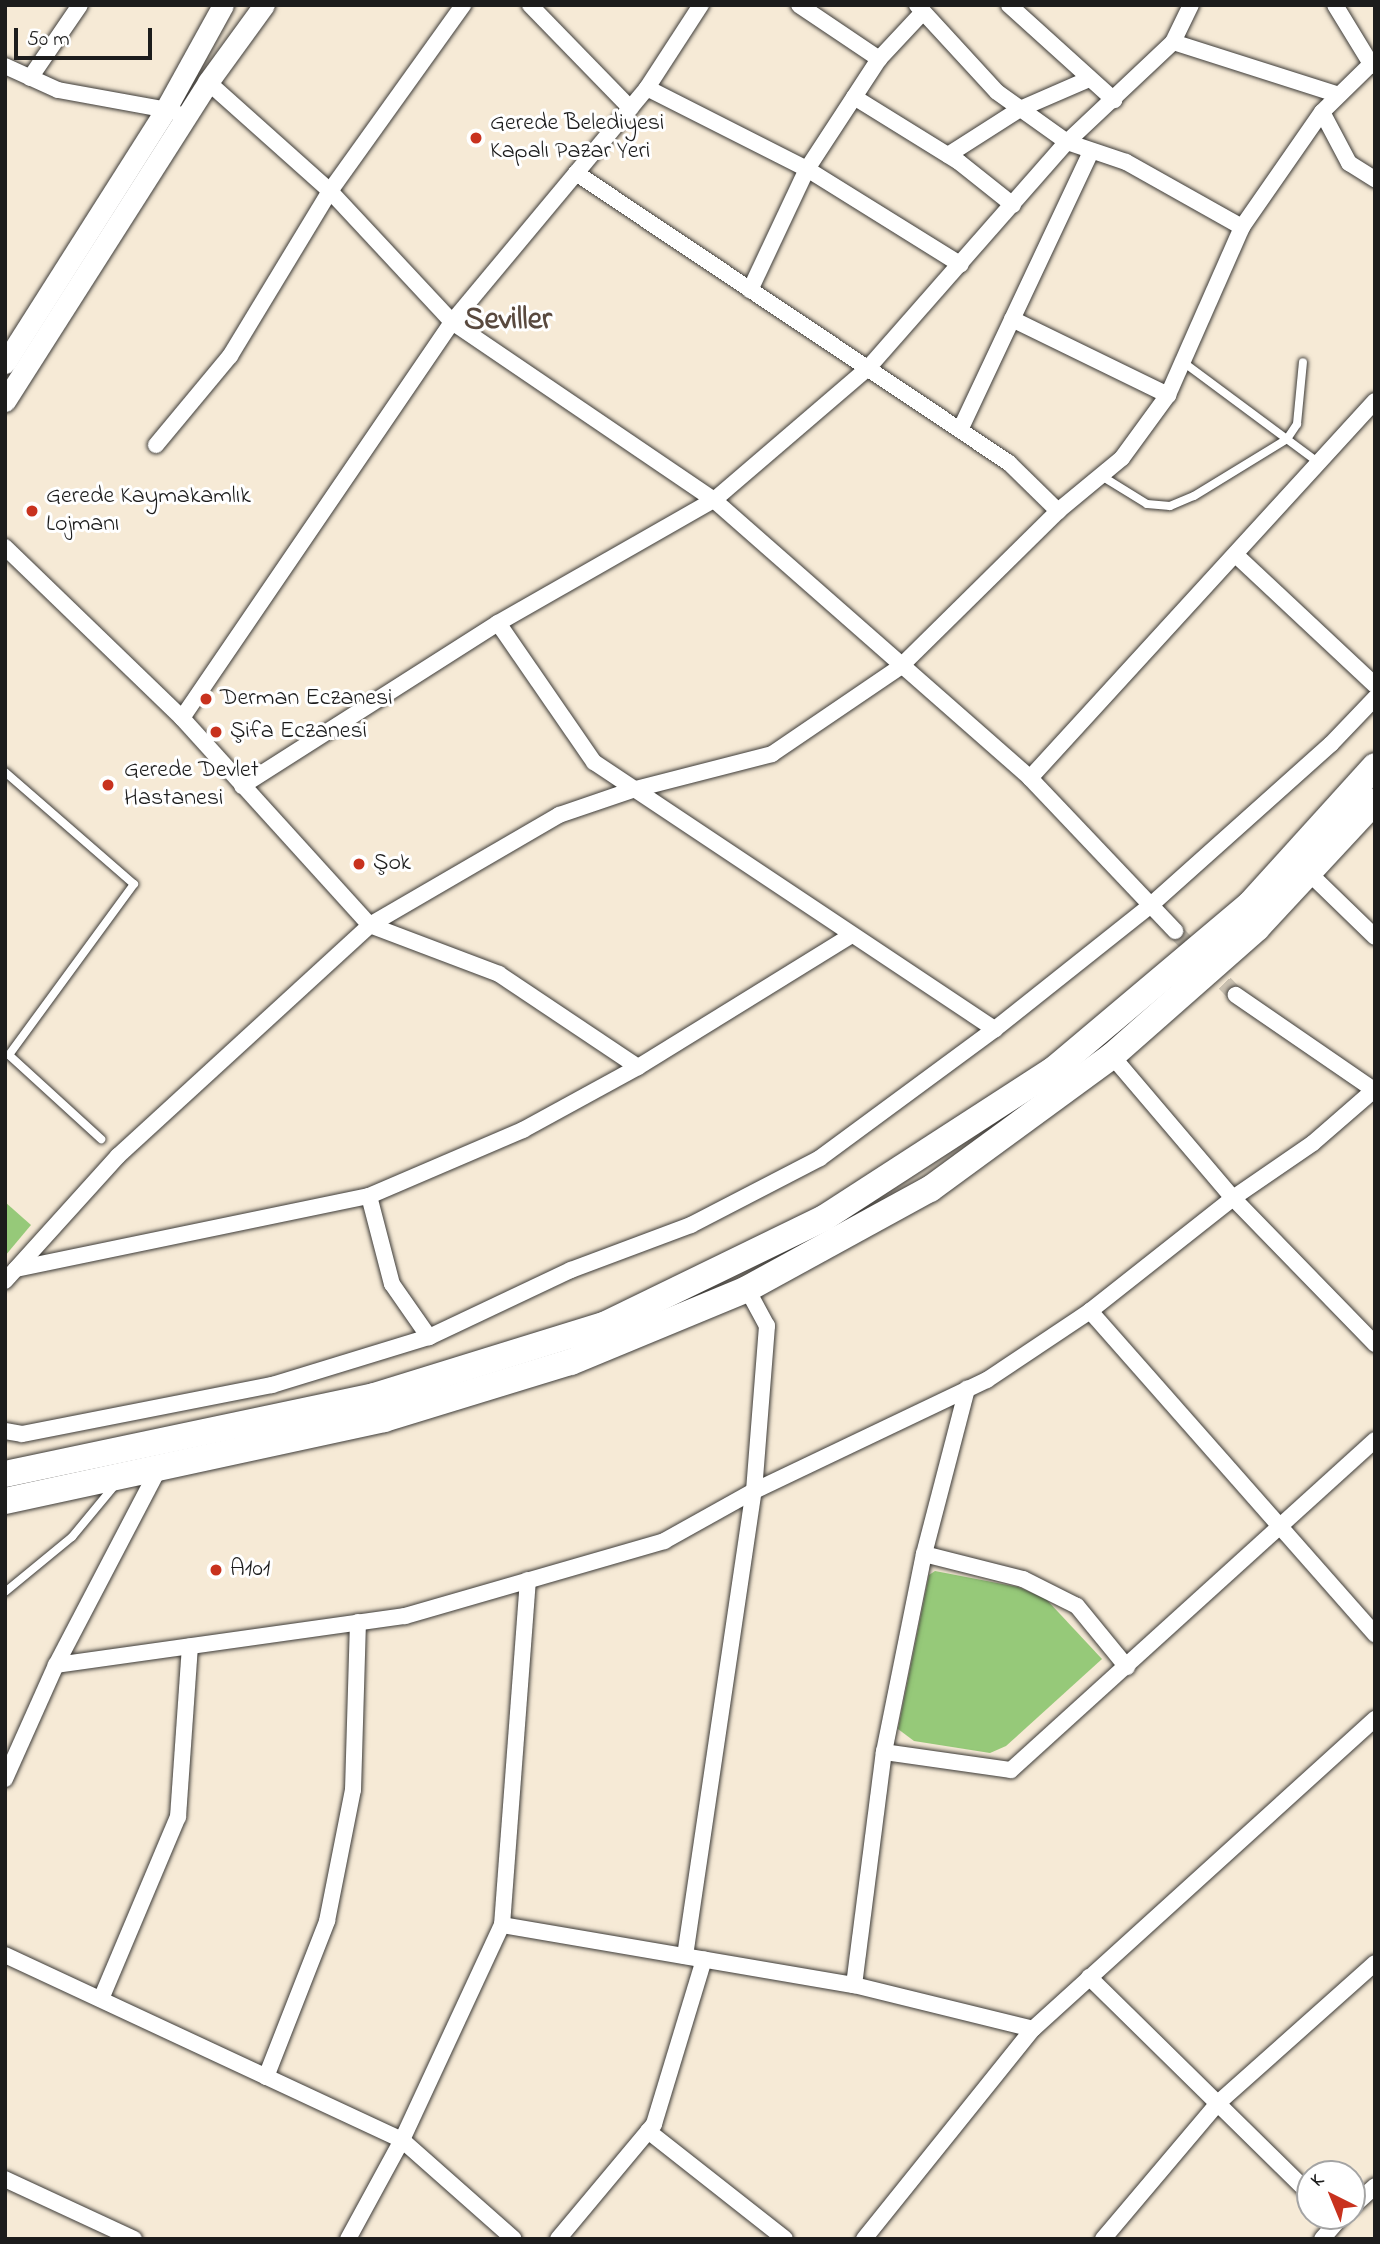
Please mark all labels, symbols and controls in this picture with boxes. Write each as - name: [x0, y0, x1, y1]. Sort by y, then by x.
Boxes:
- scale bar: [18, 14, 156, 58]
- text: 50 m: [27, 25, 70, 55]
- place label: Gerede Belediyesi Kapalı Pazar Yeri: [490, 110, 664, 166]
- marker: Gerede Belediyesi Kapalı Pazar Yeri: [468, 130, 484, 146]
- district label: Seviller: [464, 302, 552, 340]
- place label: Gerede Kaymakamlık Lojmanı: [46, 483, 251, 539]
- marker: Gerede Kaymakamlık Lojmanı: [24, 503, 40, 519]
- place label: Derman Eczanesi: [220, 685, 393, 713]
- marker: Derman Eczanesi: [198, 691, 214, 707]
- place label: Şifa Eczanesi: [230, 718, 367, 746]
- marker: Şifa Eczanesi: [208, 724, 224, 740]
- place label: Gerede Devlet Hastanesi: [124, 757, 259, 813]
- marker: Gerede Devlet Hastanesi: [98, 775, 118, 795]
- place label: Şok: [373, 850, 411, 878]
- marker: Şok: [351, 856, 367, 872]
- place label: A101: [230, 1556, 270, 1584]
- marker: A101: [208, 1562, 224, 1578]
- north arrow: [1296, 2160, 1366, 2230]
- text: K: [1305, 2168, 1330, 2194]

